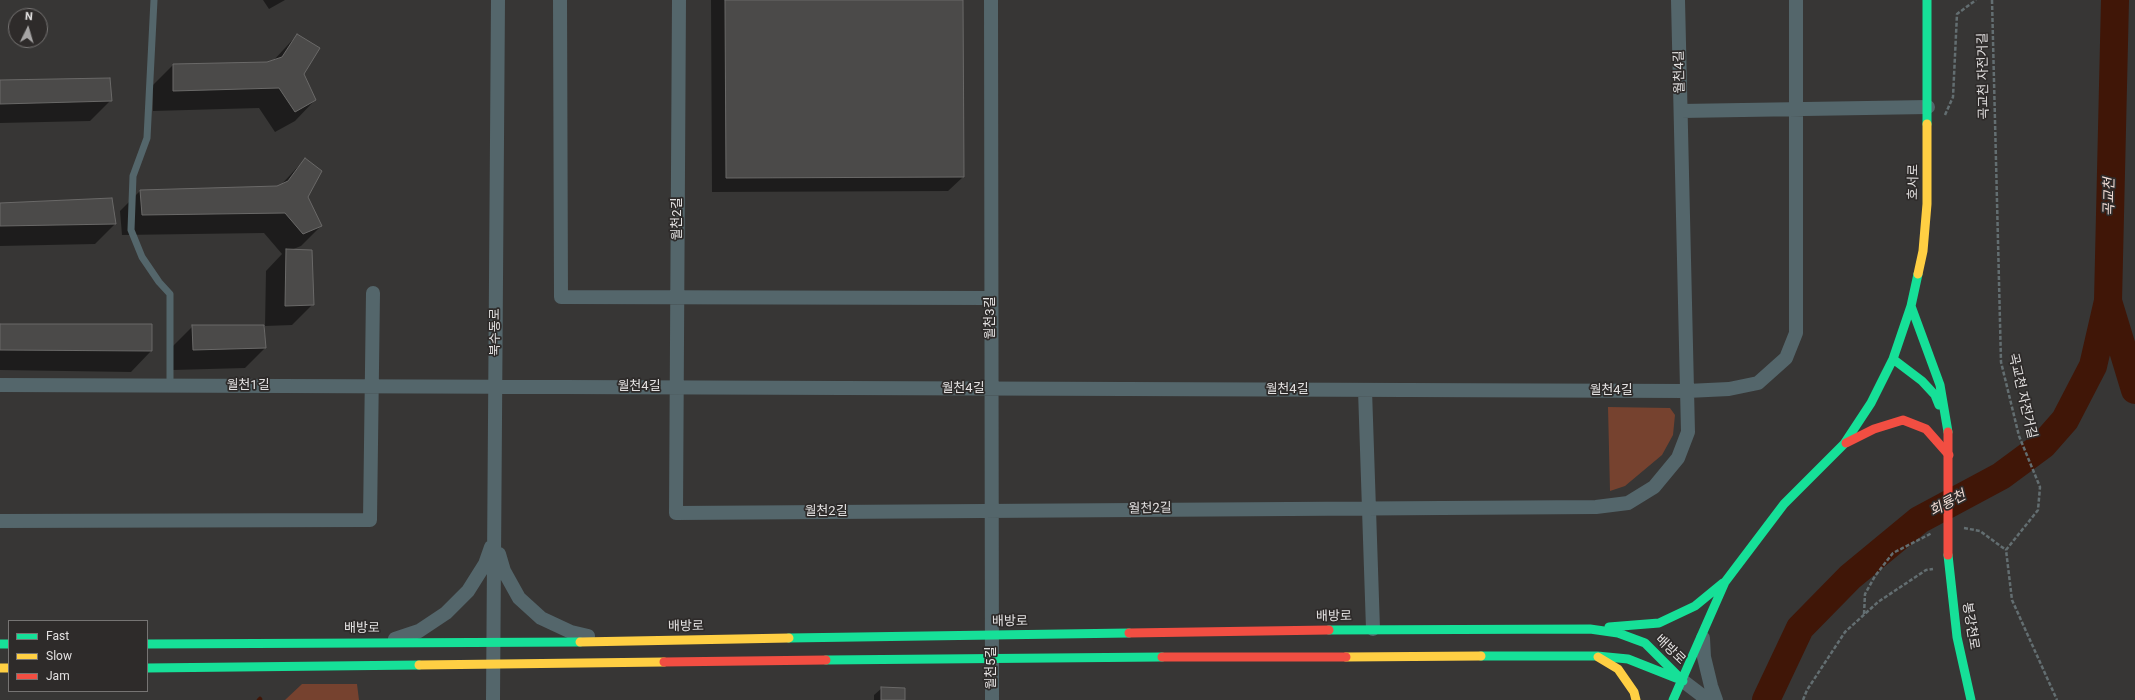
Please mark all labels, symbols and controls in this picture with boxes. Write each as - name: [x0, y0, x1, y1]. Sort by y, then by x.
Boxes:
- north arrow: [8, 8, 48, 48]
- text: N: [25, 10, 33, 23]
- street label: 곡교천 자전거길: [1975, 32, 1993, 120]
- street label: 월천4길: [1672, 50, 1688, 94]
- street label: 호서로: [1906, 164, 1922, 200]
- water label: 곡교천: [2101, 178, 2119, 216]
- street label: 월천2길: [670, 197, 686, 241]
- street label: 월천3길: [983, 296, 999, 340]
- street label: 북수동로: [488, 308, 504, 356]
- street label: 곡교천 자전거길: [2005, 352, 2039, 440]
- street label: 월천1길: [226, 378, 270, 394]
- street label: 월천4길: [617, 379, 661, 395]
- street label: 월천4길: [941, 381, 985, 397]
- street label: 월천4길: [1265, 382, 1309, 398]
- street label: 월천4길: [1589, 383, 1633, 399]
- water label: 회룡천: [1927, 488, 1969, 520]
- street label: 월천2길: [1128, 501, 1172, 517]
- street label: 월천2길: [804, 504, 848, 520]
- street label: 봉강천로: [1959, 601, 1981, 651]
- street label: 배방로: [1316, 609, 1352, 625]
- street label: 배방로: [992, 614, 1028, 630]
- street label: 배방로: [668, 619, 704, 635]
- legend: [8, 620, 148, 692]
- street label: 배방로: [344, 621, 380, 637]
- text: Fast: [46, 629, 69, 643]
- street label: 배방로: [1652, 632, 1688, 668]
- street label: 월천5길: [984, 646, 1000, 690]
- text: Slow: [46, 649, 72, 663]
- text: Jam: [46, 669, 70, 683]

